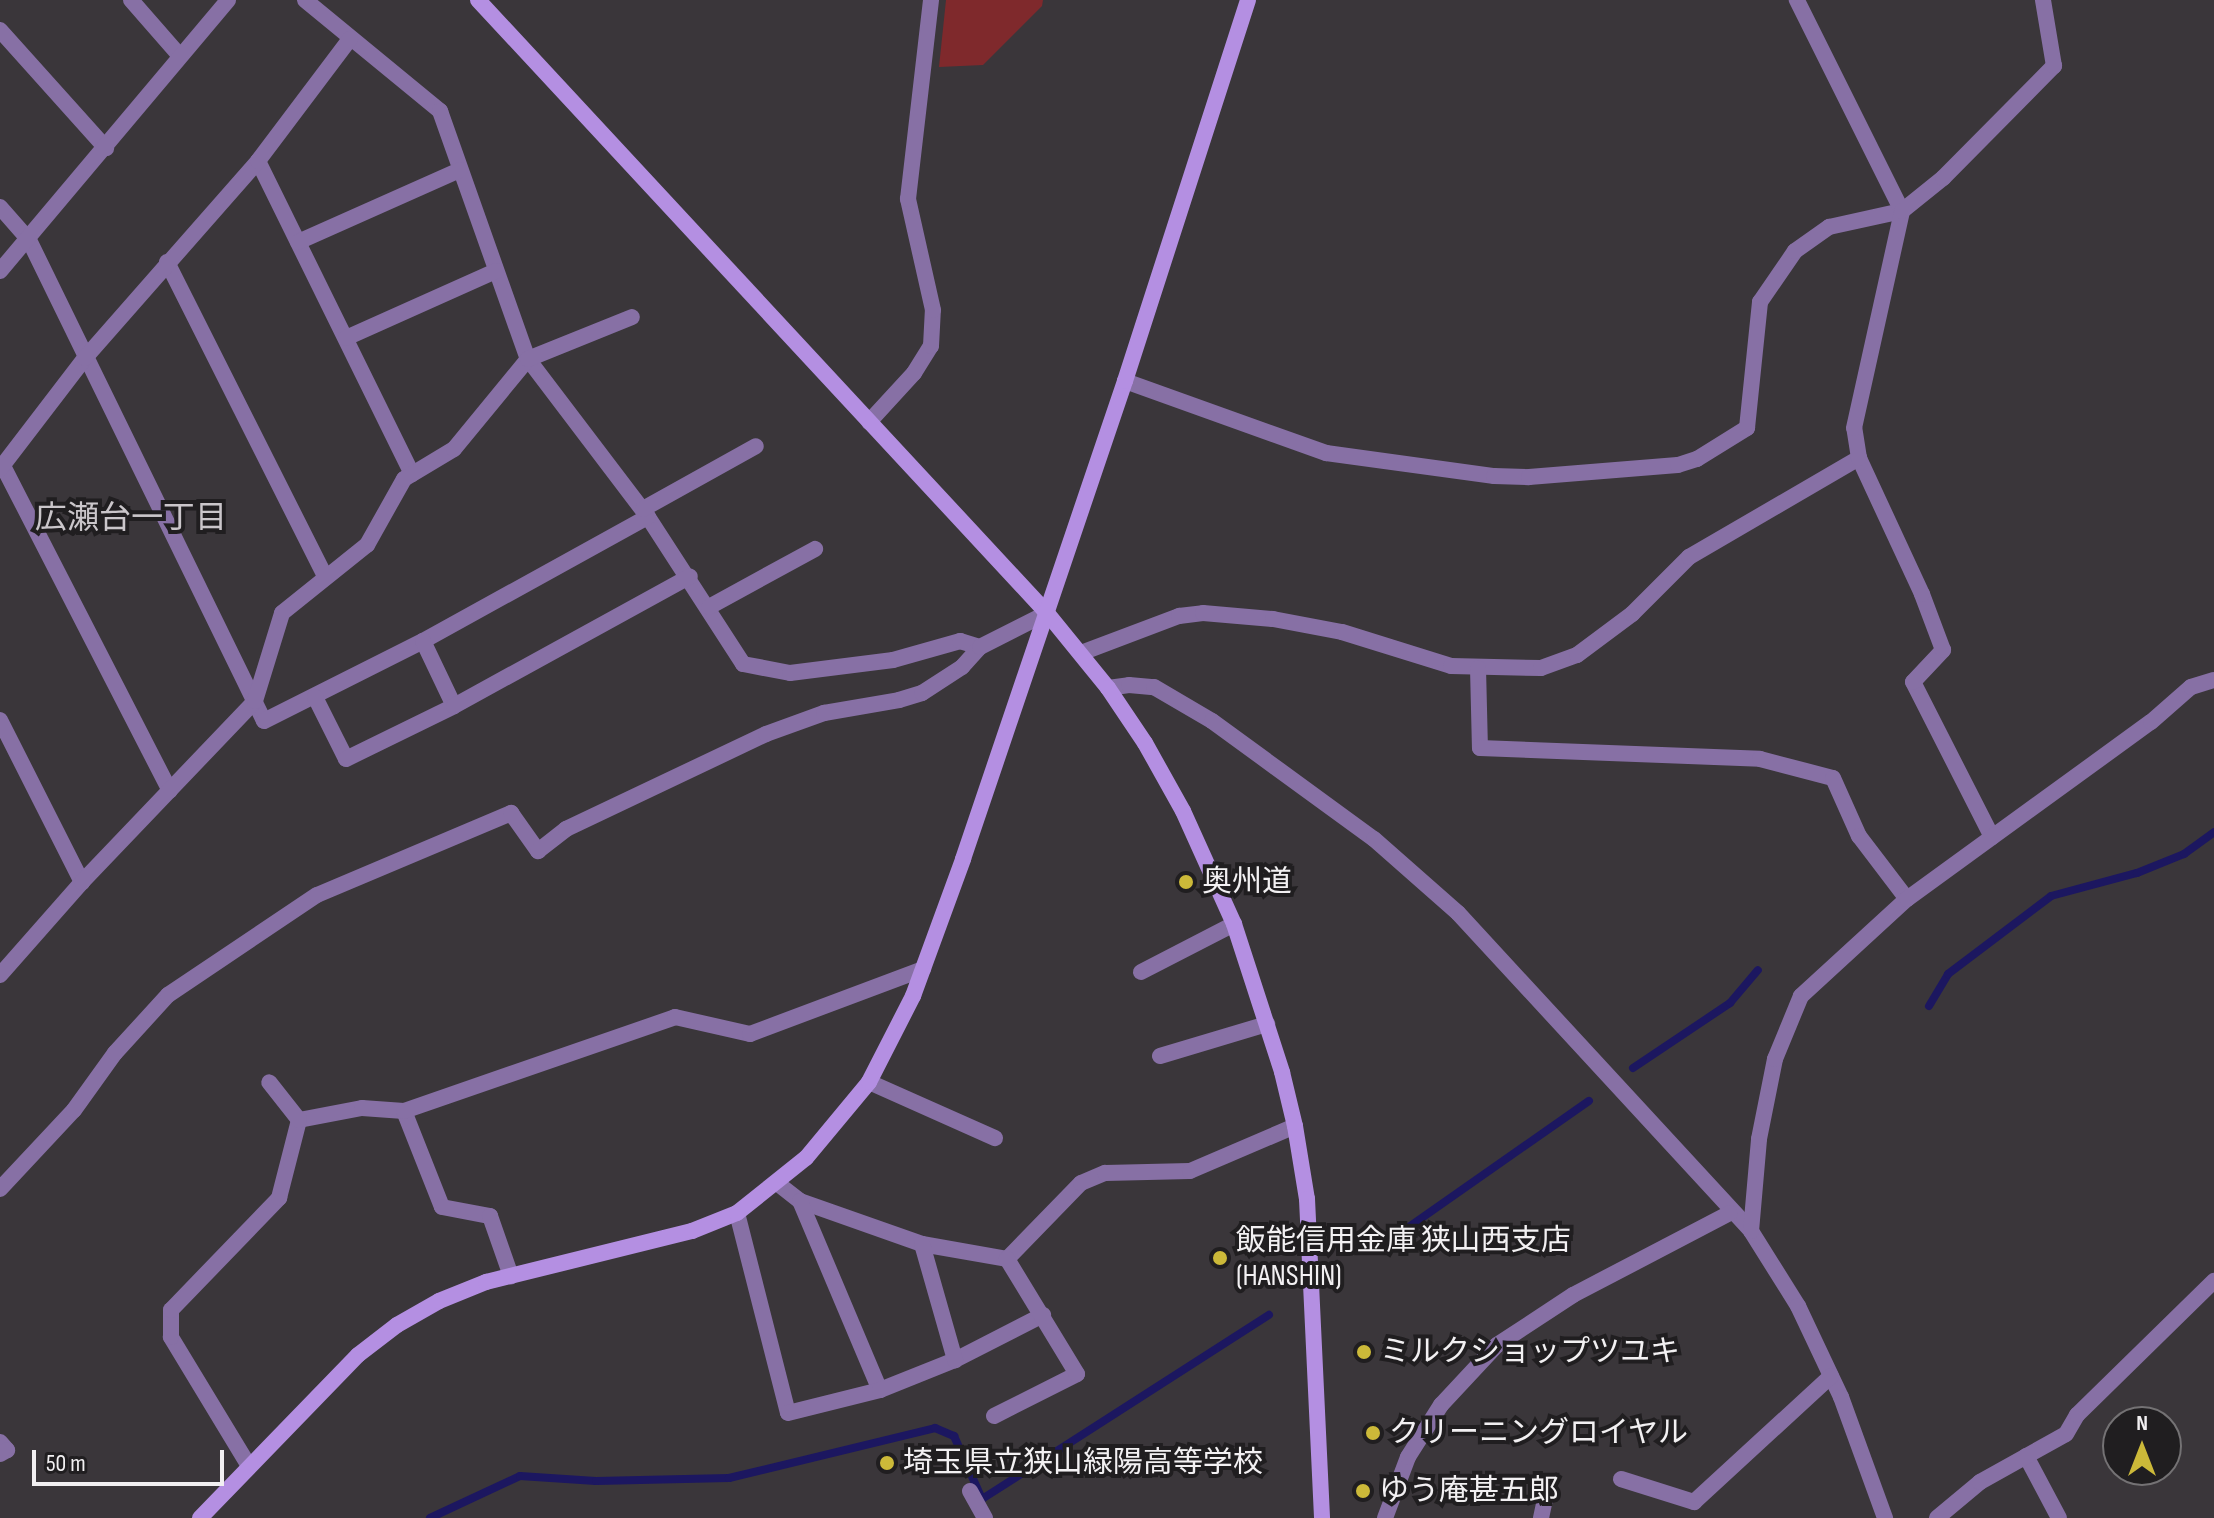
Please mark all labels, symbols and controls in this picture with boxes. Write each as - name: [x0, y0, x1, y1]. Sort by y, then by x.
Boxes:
- district label: 広瀬台一丁目: [35, 500, 227, 538]
- place label: 奥州道: [1202, 864, 1292, 900]
- marker: 奥州道: [1177, 873, 1195, 891]
- place label: 飯能信用金庫 狭山西支店 (HANSHIN): [1236, 1223, 1571, 1294]
- marker: 飯能信用金庫 狭山西支店 (HANSHIN): [1211, 1249, 1229, 1267]
- place label: ミルクショップツユキ: [1380, 1334, 1680, 1370]
- marker: ミルクショップツユキ: [1355, 1343, 1373, 1361]
- north arrow: [2102, 1406, 2182, 1486]
- text: N: [2136, 1410, 2148, 1437]
- place label: クリーニングロイヤル: [1389, 1415, 1689, 1451]
- marker: クリーニングロイヤル: [1364, 1424, 1382, 1442]
- scale bar: [36, 1434, 228, 1484]
- place label: 埼玉県立狭山緑陽高等学校: [903, 1445, 1263, 1481]
- text: 50 m: [46, 1449, 86, 1478]
- marker: 埼玉県立狭山緑陽高等学校: [878, 1454, 896, 1472]
- place label: ゆう庵甚五郎: [1379, 1473, 1559, 1509]
- marker: ゆう庵甚五郎: [1354, 1482, 1372, 1500]

